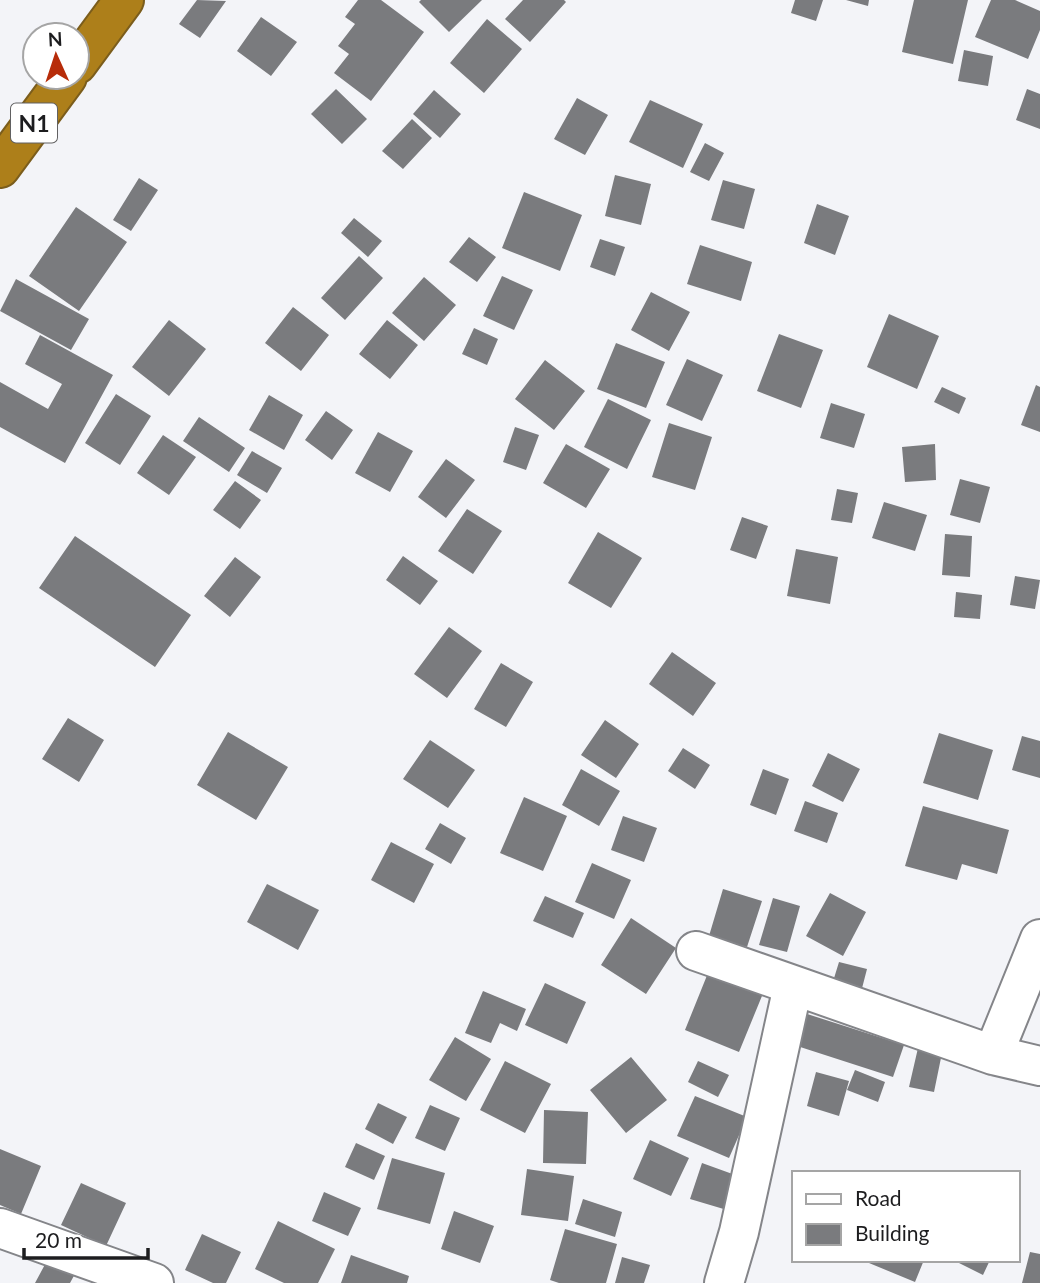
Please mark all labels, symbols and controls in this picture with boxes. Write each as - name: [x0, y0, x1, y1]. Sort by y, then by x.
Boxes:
- north arrow: [21, 21, 91, 91]
- text: N: [47, 27, 63, 50]
- road number: N1: [11, 104, 57, 142]
- legend: [792, 1171, 1019, 1262]
- text: Road: [855, 1185, 902, 1210]
- scale bar: [24, 1216, 149, 1260]
- text: Building: [855, 1220, 930, 1245]
- text: 20 m: [35, 1227, 82, 1252]

